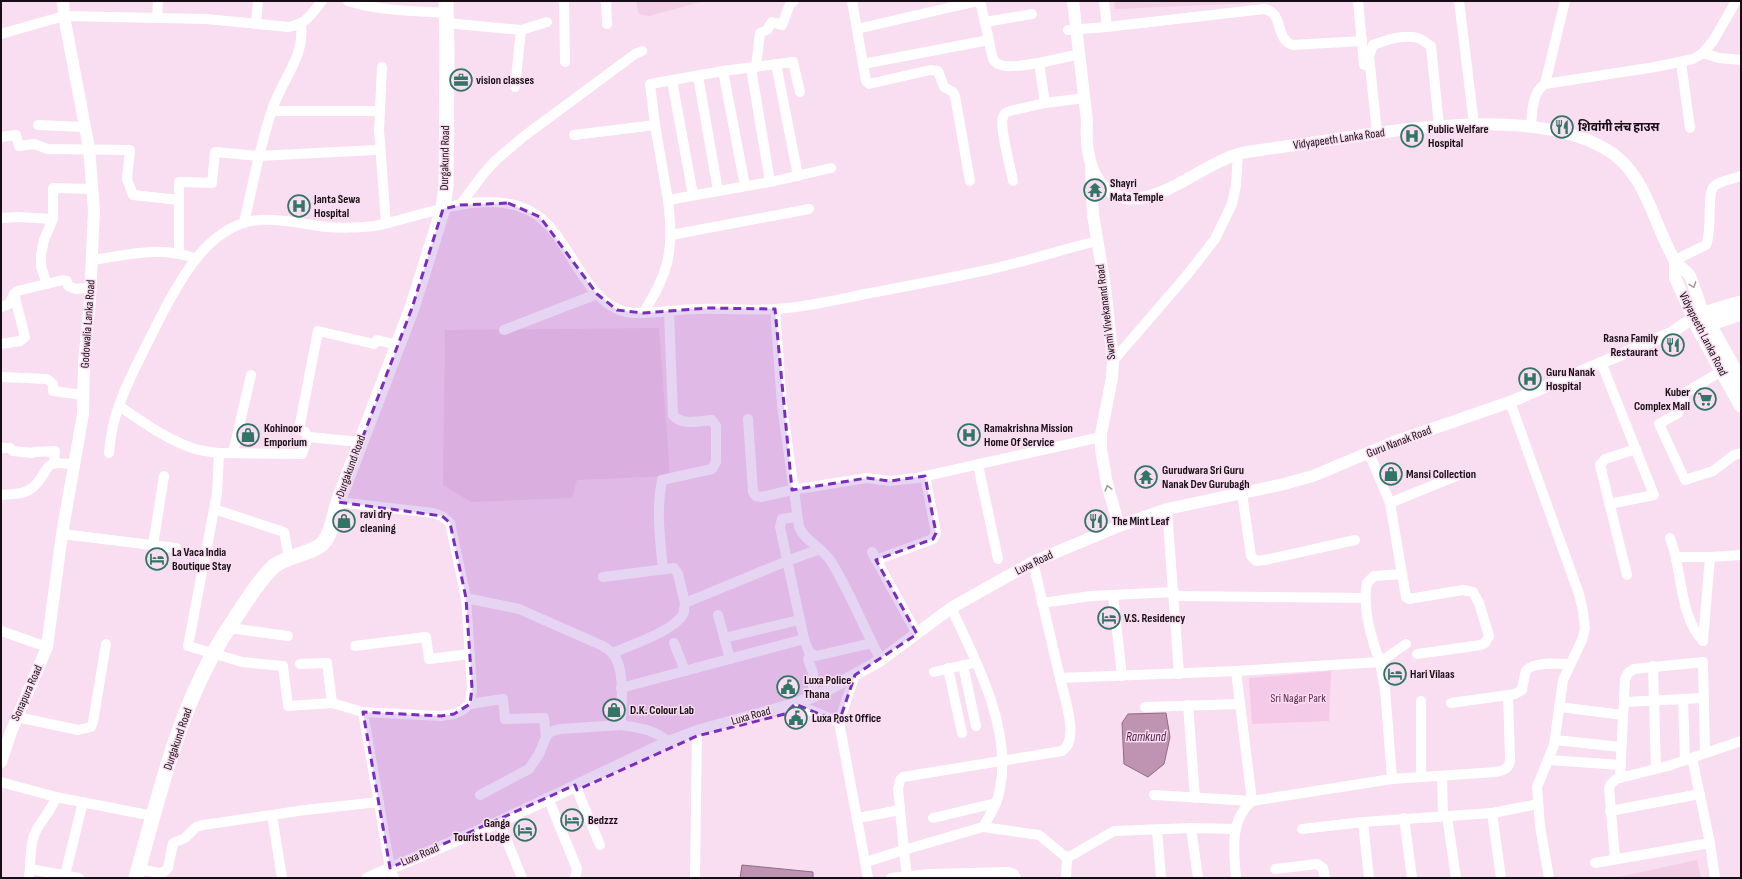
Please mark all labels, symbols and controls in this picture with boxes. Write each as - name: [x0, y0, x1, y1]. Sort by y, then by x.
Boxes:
- office icon: vision classes: [448, 67, 474, 93]
- place label: vision classes: [476, 73, 535, 88]
- restaurant icon: शिवांगी लंच हाउस: [1549, 114, 1575, 140]
- place label: शिवांगी लंच हाउस: [1578, 119, 1661, 135]
- place label: Public Welfare Hospital: [1428, 122, 1489, 151]
- hospital icon: Public Welfare Hospital: [1399, 123, 1425, 149]
- street label: Durgakund Road: [437, 125, 453, 191]
- street label: Vidyapeeth Lanka Road: [1292, 125, 1386, 153]
- place label: Shayri Mata Temple: [1110, 176, 1164, 205]
- temple icon: Shayri Mata Temple: [1082, 177, 1108, 203]
- place label: Janta Sewa Hospital: [313, 192, 360, 221]
- hospital icon: Janta Sewa Hospital: [286, 193, 312, 219]
- street label: Swami Vivekanand Road: [1093, 263, 1119, 361]
- street label: Godowalia Lanka Road: [77, 279, 99, 369]
- one-way arrow: [1688, 281, 1696, 288]
- street label: Vidyapeeth Lanka Road: [1675, 289, 1731, 379]
- place label: Rasna Family Restaurant: [1603, 331, 1658, 360]
- restaurant icon: Rasna Family Restaurant: [1660, 332, 1686, 358]
- place label: Guru Nanak Hospital: [1546, 365, 1595, 394]
- hospital icon: Guru Nanak Hospital: [1517, 366, 1543, 392]
- place label: Kuber Complex Mall: [1634, 385, 1690, 414]
- supermarket icon: Kuber Complex Mall: [1692, 386, 1718, 412]
- place label: Kohinoor Emporium: [264, 421, 307, 450]
- place label: Ramakrishna Mission Home Of Service: [984, 421, 1073, 450]
- shop icon: Kohinoor Emporium: [235, 422, 261, 448]
- hospital icon: Ramakrishna Mission Home Of Service: [956, 422, 982, 448]
- street label: Guru Nanak Road: [1364, 423, 1434, 461]
- street label: Durgakund Road: [333, 433, 369, 499]
- shop icon: Mansi Collection: [1378, 461, 1404, 487]
- place label: Gurudwara Sri Guru Nanak Dev Gurubagh: [1162, 463, 1250, 492]
- temple icon: Gurudwara Sri Guru Nanak Dev Gurubagh: [1133, 464, 1159, 490]
- place label: Mansi Collection: [1406, 467, 1476, 482]
- one-way arrow: [1104, 485, 1113, 492]
- place label: ravi dry cleaning: [360, 507, 396, 536]
- shop icon: ravi dry cleaning: [331, 508, 357, 534]
- restaurant icon: The Mint Leaf: [1083, 508, 1109, 534]
- place label: The Mint Leaf: [1112, 514, 1169, 529]
- place label: La Vaca India Boutique Stay: [172, 545, 231, 574]
- hotel icon: La Vaca India Boutique Stay: [144, 546, 170, 572]
- street label: Luxa Road: [1013, 547, 1055, 579]
- hotel icon: V.S. Residency: [1096, 605, 1122, 631]
- place label: V.S. Residency: [1124, 611, 1185, 626]
- hotel icon: Hari Vilaas: [1382, 661, 1408, 687]
- street label: Sonapura Road: [8, 663, 46, 723]
- place label: Hari Vilaas: [1410, 667, 1455, 682]
- place label: Luxa Police Thana: [804, 673, 851, 702]
- public building icon: Luxa Police Thana: [775, 674, 801, 700]
- park label: Sri Nagar Park: [1270, 691, 1326, 706]
- shop icon: D.K. Colour Lab: [601, 697, 627, 723]
- place label: D.K. Colour Lab: [630, 703, 694, 718]
- street label: Luxa Road: [730, 703, 772, 729]
- public building icon: Luxa Post Office: [783, 705, 809, 731]
- street label: Durgakund Road: [160, 706, 196, 772]
- place label: Luxa Post Office: [812, 711, 881, 726]
- water label: Ramkund: [1126, 729, 1167, 745]
- hotel icon: Bedzzz: [559, 807, 585, 833]
- place label: Bedzzz: [588, 813, 618, 828]
- place label: Ganga Tourist Lodge: [453, 816, 510, 845]
- hotel icon: Ganga Tourist Lodge: [512, 817, 538, 843]
- street label: Luxa Road: [398, 840, 442, 870]

